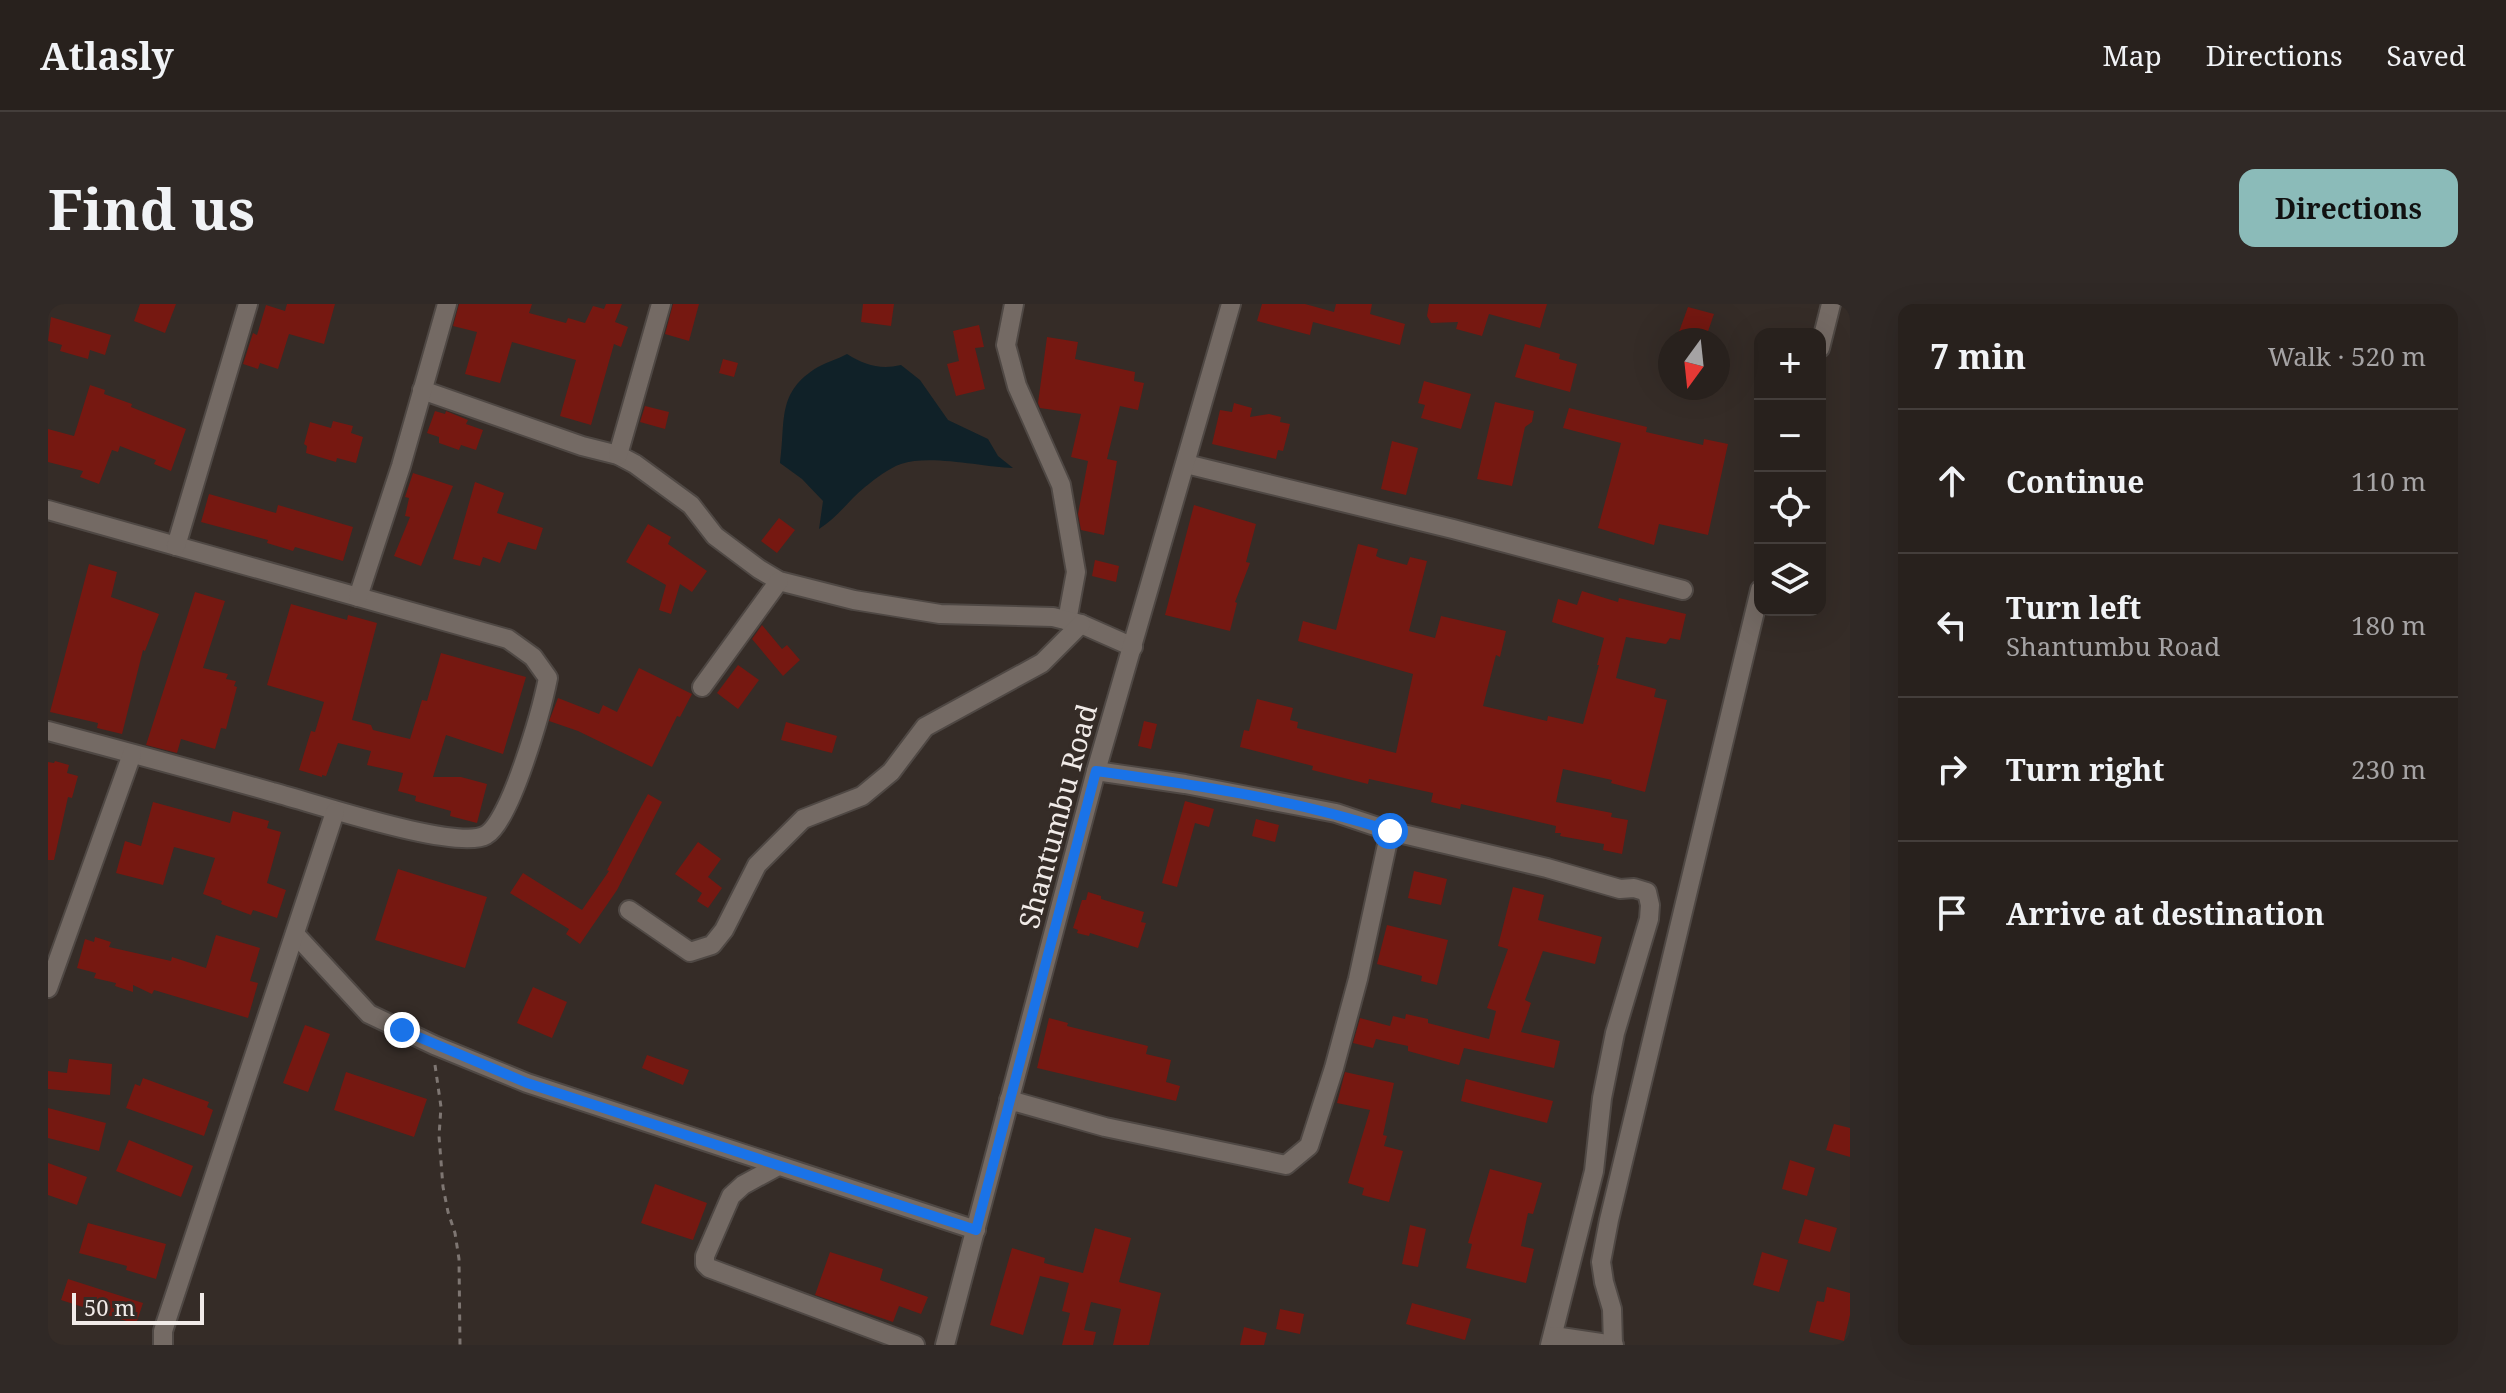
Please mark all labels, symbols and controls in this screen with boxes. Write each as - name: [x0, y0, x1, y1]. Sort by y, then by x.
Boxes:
- text: Atlasly: [40, 29, 174, 81]
- text: Map: [2102, 36, 2162, 74]
- text: Directions: [2206, 36, 2343, 74]
- text: Saved: [2387, 36, 2466, 74]
- button: Directions: [2239, 169, 2458, 247]
- text: Find us: [48, 170, 255, 246]
- north arrow: [1658, 328, 1730, 400]
- map controls: [1754, 328, 1826, 616]
- button: +: [1754, 328, 1826, 400]
- text: 7 min: [1930, 333, 2026, 379]
- text: Walk · 520 m: [2268, 338, 2426, 374]
- button: −: [1754, 400, 1826, 472]
- icon: ahead: [1930, 459, 1974, 503]
- text: Continue: [2006, 461, 2144, 502]
- text: 110 m: [2351, 463, 2426, 499]
- button: locate: [1754, 472, 1826, 544]
- button: layers: [1754, 544, 1826, 616]
- text: Turn left: [2006, 587, 2141, 628]
- icon: left: [1930, 603, 1974, 647]
- text: 180 m: [2351, 607, 2426, 643]
- text: Shantumbu Road: [2006, 628, 2220, 664]
- street label: Shantumbu Road: [1009, 700, 1105, 932]
- icon: right: [1930, 747, 1974, 791]
- text: Turn right: [2006, 749, 2164, 790]
- text: 230 m: [2351, 751, 2426, 787]
- route start: [1372, 813, 1408, 849]
- icon: arrive: [1930, 891, 1974, 935]
- text: Arrive at destination: [2006, 893, 2325, 934]
- route end: [384, 1012, 420, 1048]
- scale bar: [72, 1289, 204, 1325]
- text: 50 m: [84, 1292, 135, 1322]

